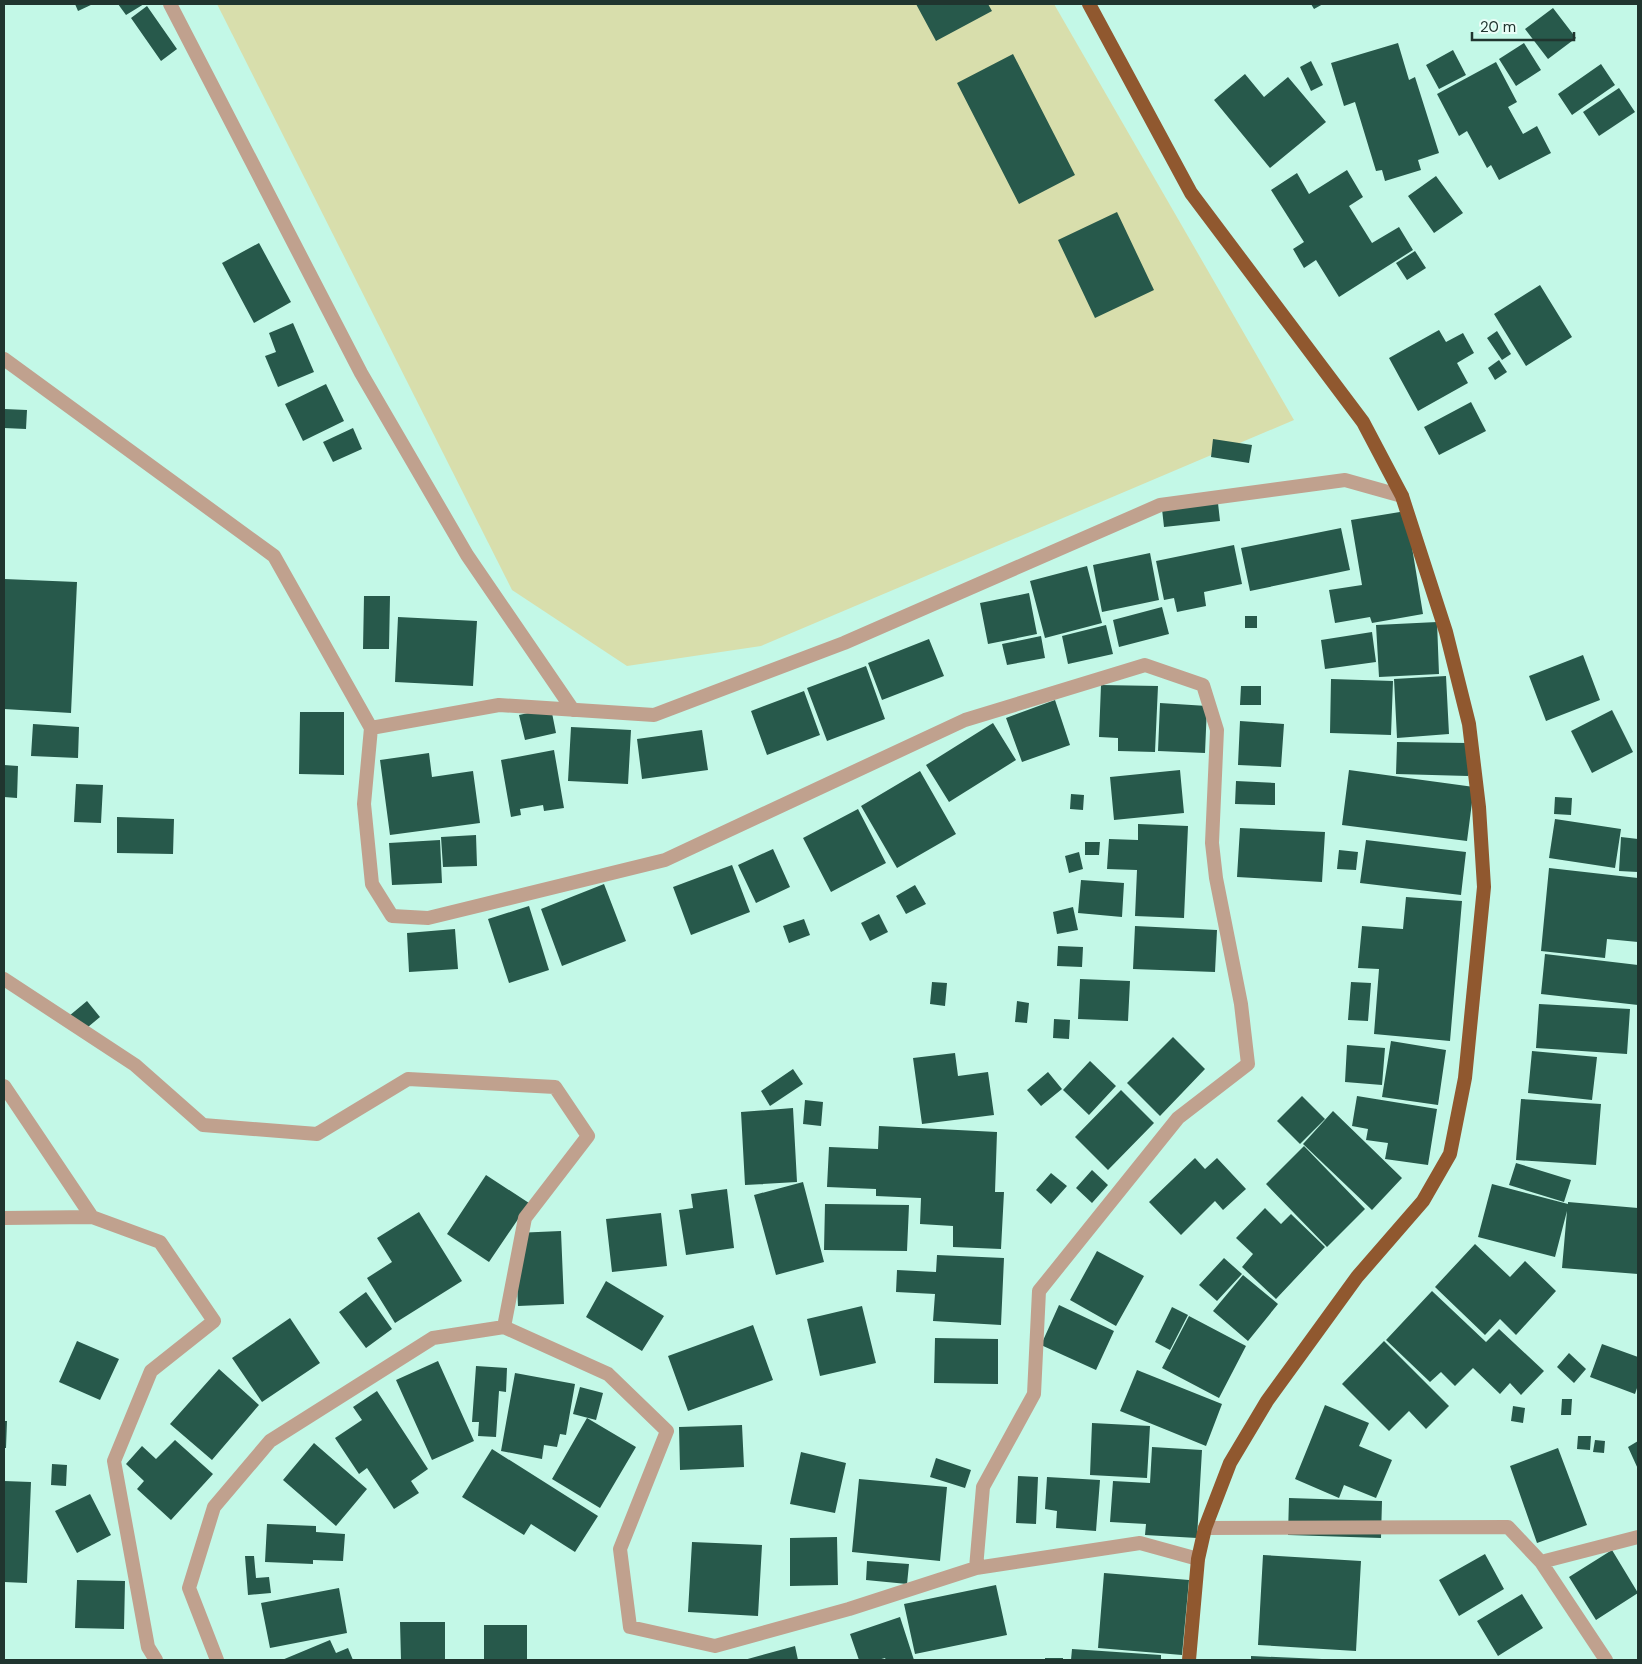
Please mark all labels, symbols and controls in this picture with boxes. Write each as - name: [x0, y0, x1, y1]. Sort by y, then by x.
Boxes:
- scale bar: [1472, 10, 1574, 42]
- text: 20 m: [1480, 17, 1516, 37]

